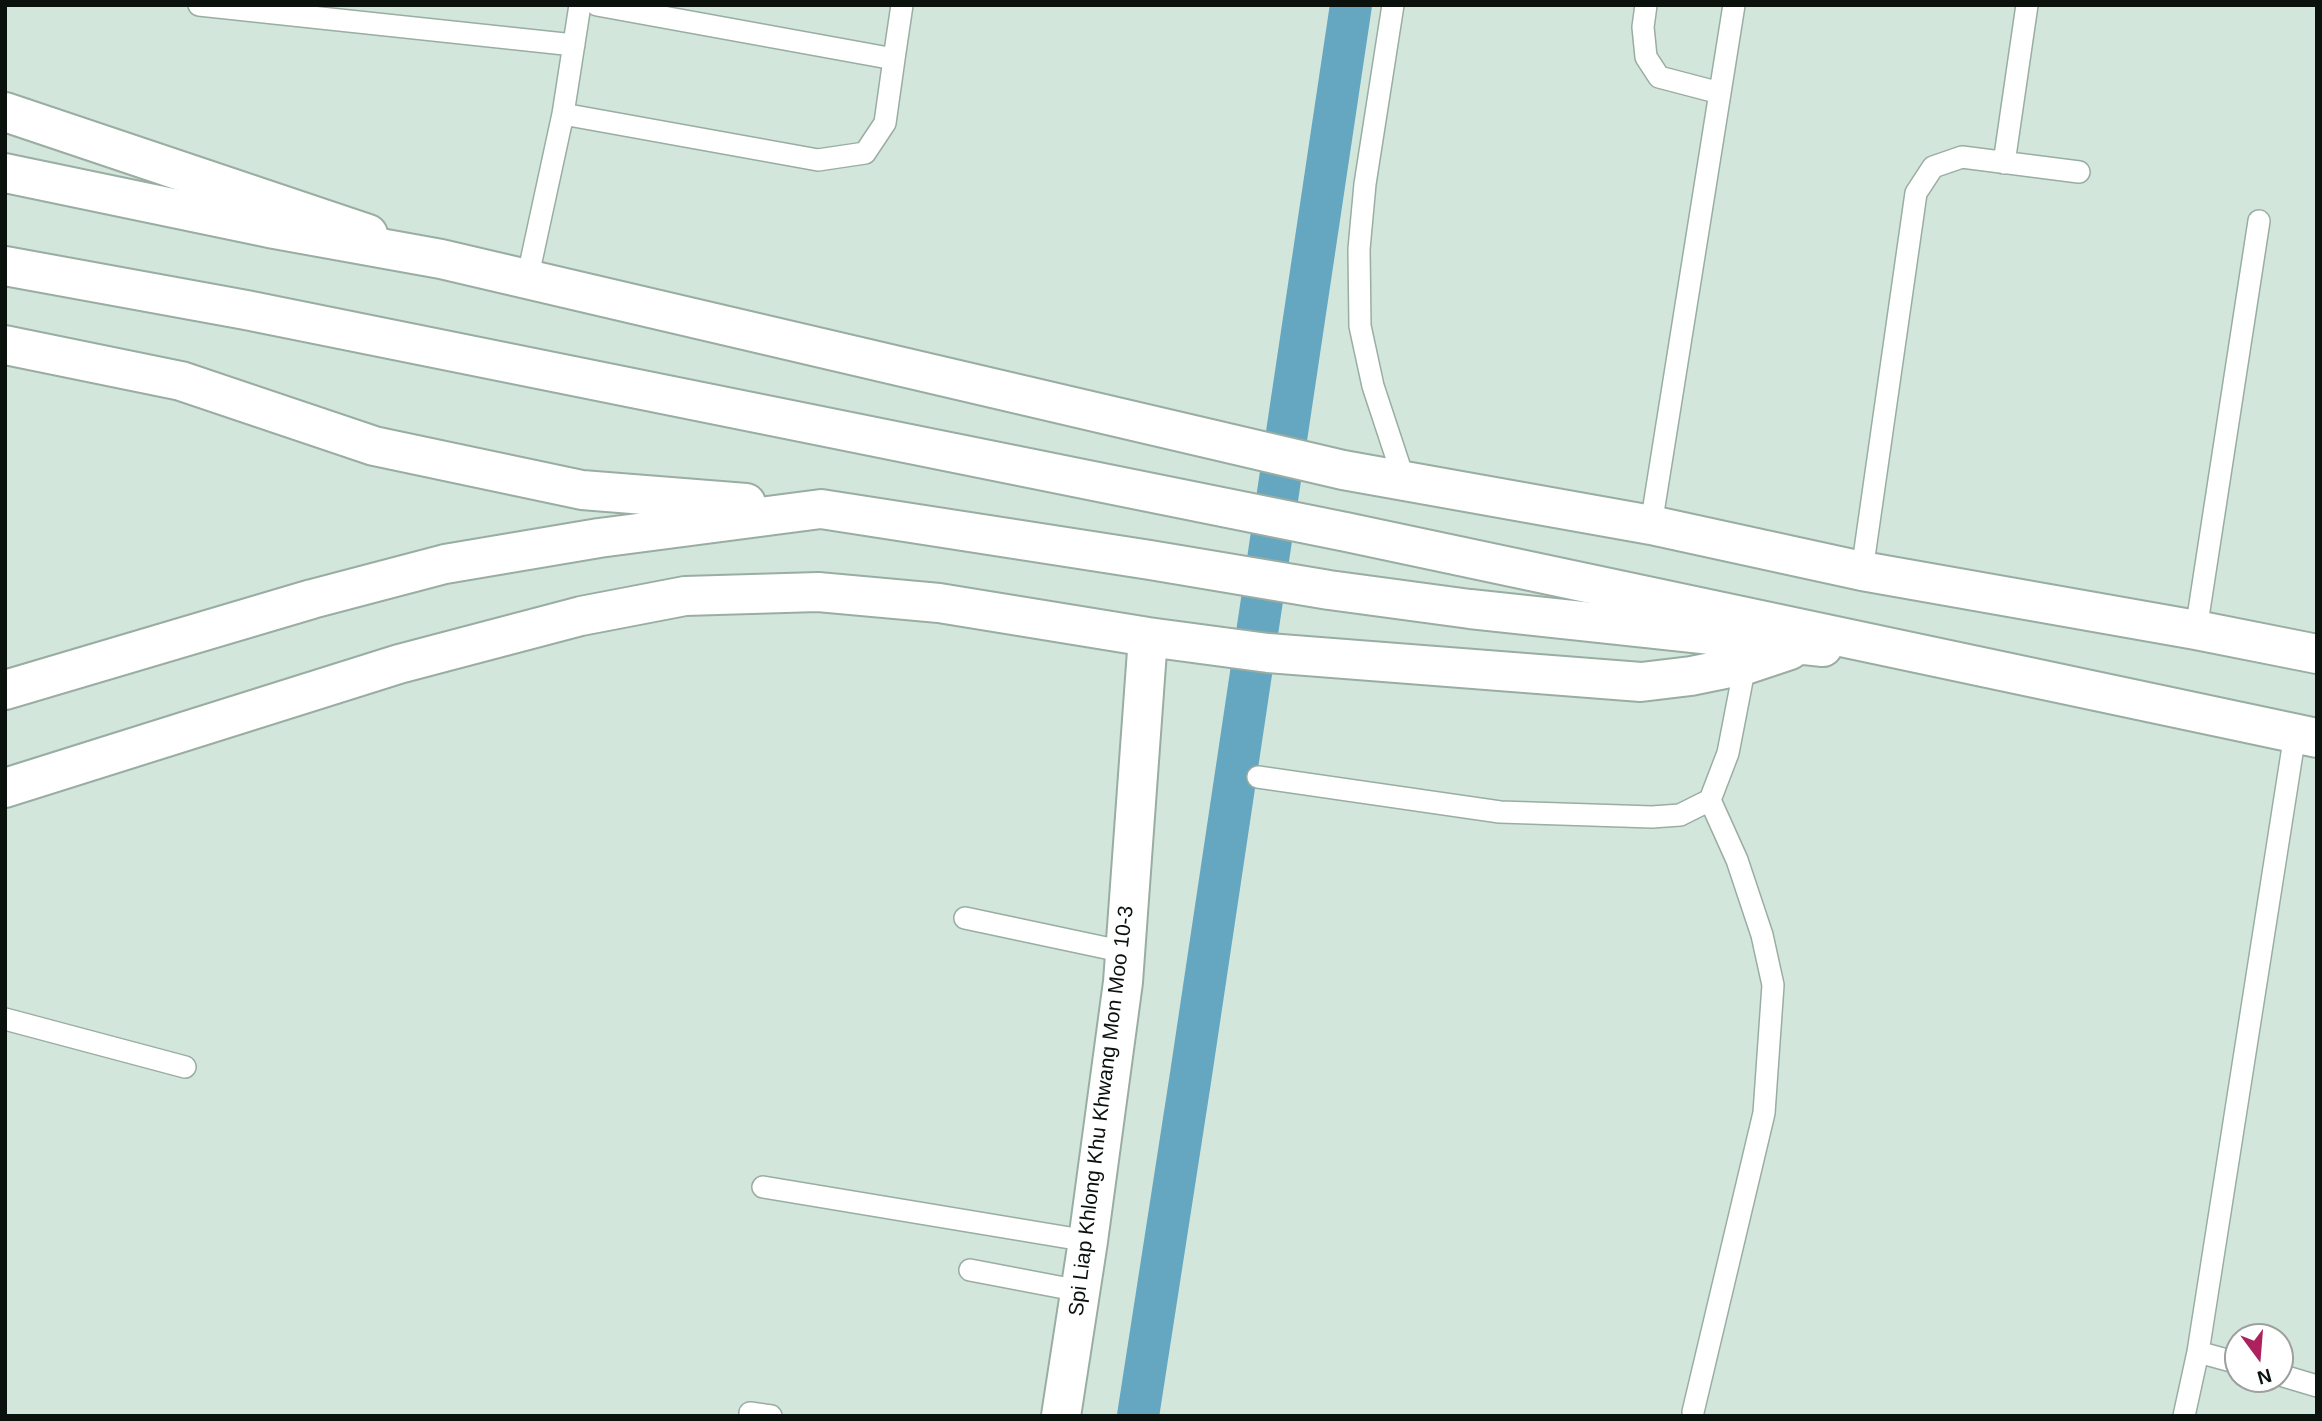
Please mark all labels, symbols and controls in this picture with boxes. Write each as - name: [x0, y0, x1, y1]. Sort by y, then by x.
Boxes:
- street label: Spi Liap Khlong Khu Khwang Mon Moo 10-3: [1064, 904, 1140, 1318]
- north arrow: [2224, 1323, 2294, 1393]
- text: N: [2255, 1365, 2274, 1389]

